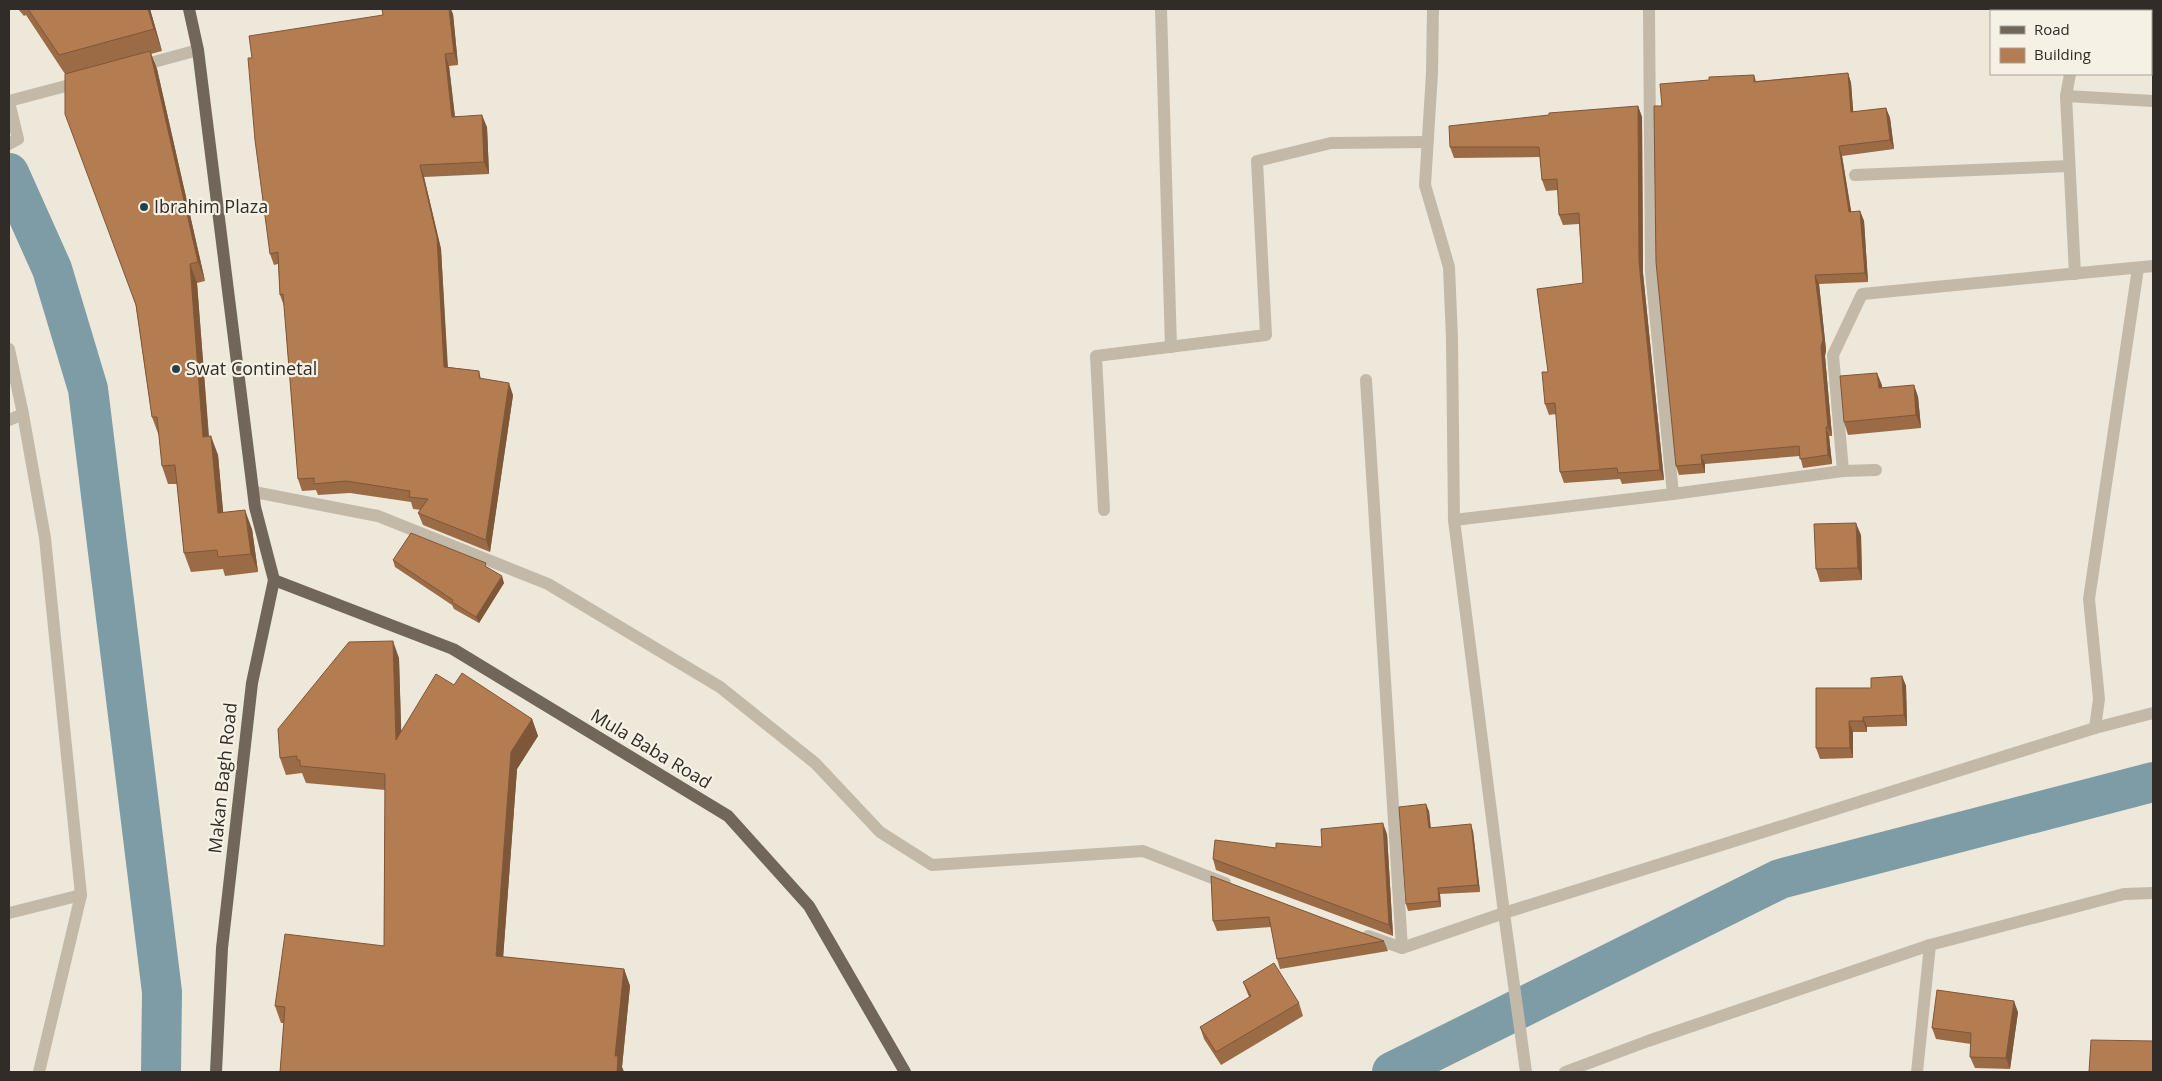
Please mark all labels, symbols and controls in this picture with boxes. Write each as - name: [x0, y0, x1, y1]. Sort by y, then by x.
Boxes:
- legend: [1990, 10, 2152, 75]
- text: Road: [2034, 19, 2070, 39]
- text: Building: [2034, 44, 2091, 64]
- place label: Ibrahim Plaza: [154, 194, 268, 218]
- marker: Ibrahim Plaza: [138, 201, 150, 213]
- place label: Swat Continetal: [186, 356, 317, 380]
- marker: Swat Continetal: [170, 363, 182, 375]
- street label: Makan Bagh Road: [202, 701, 242, 854]
- street label: Mula Baba Road: [587, 703, 716, 794]

